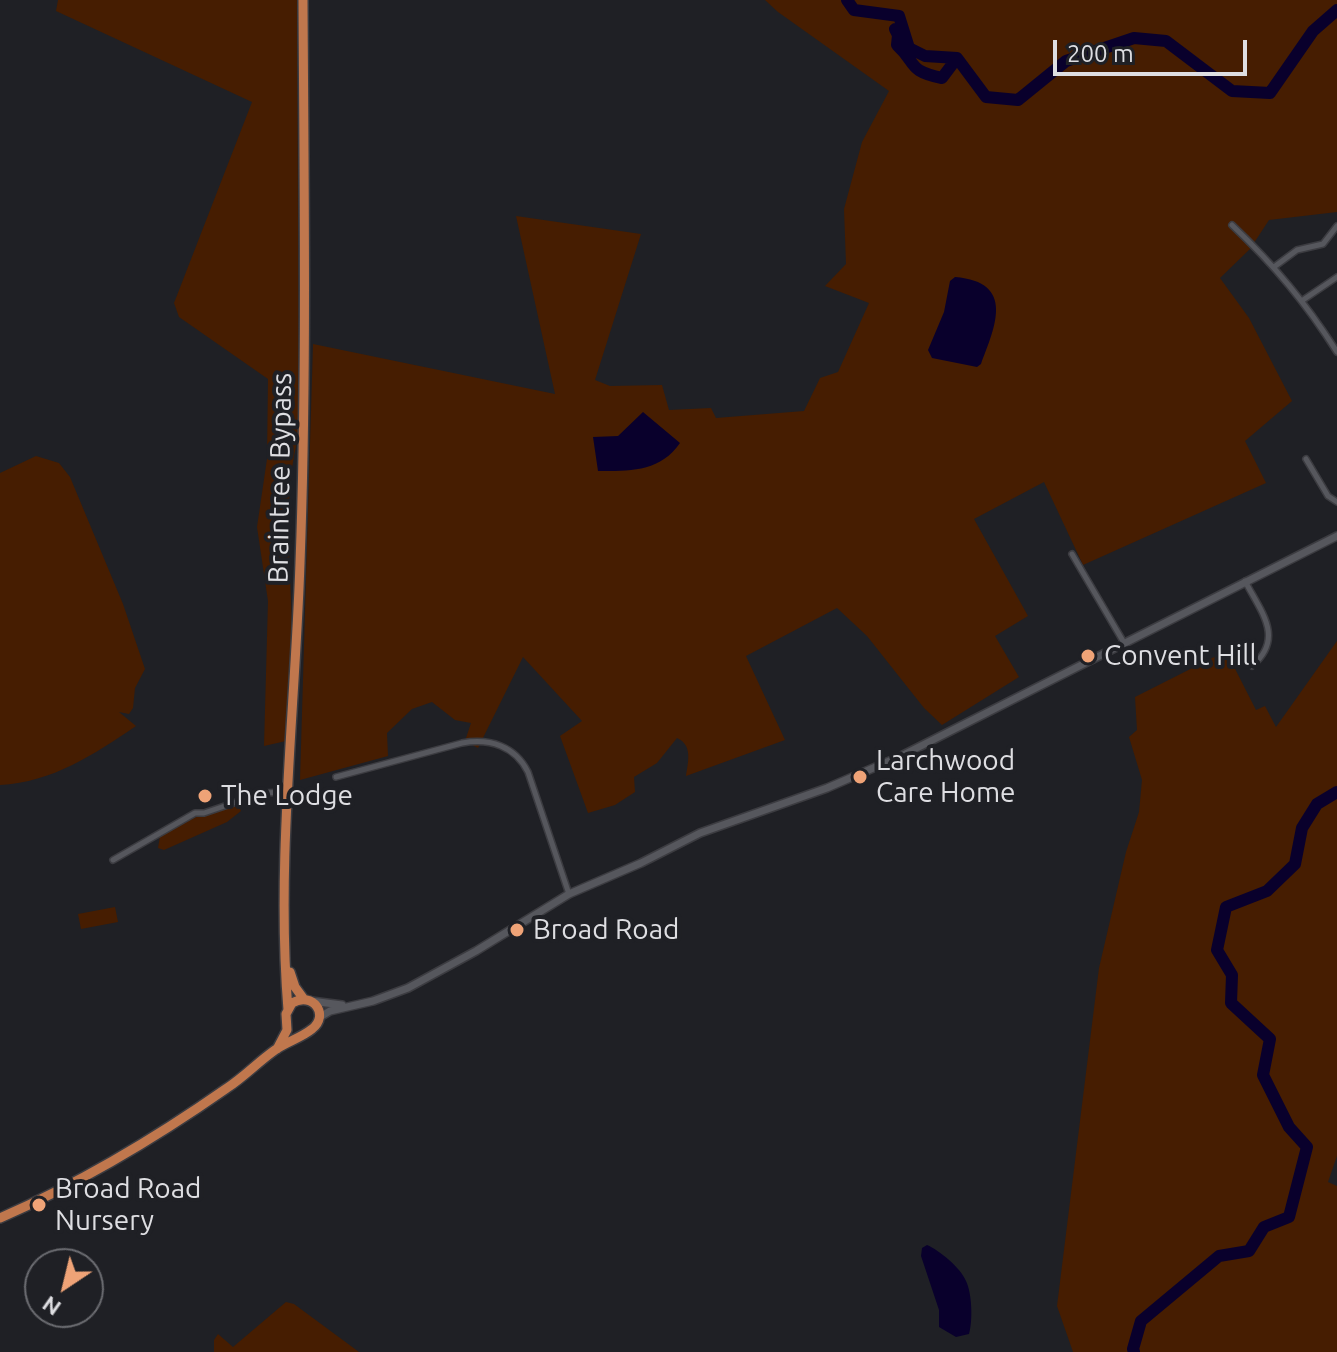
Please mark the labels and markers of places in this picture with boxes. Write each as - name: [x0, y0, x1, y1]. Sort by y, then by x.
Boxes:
- place label: Convent Hill: [1104, 639, 1257, 673]
- marker: Convent Hill: [1079, 647, 1097, 665]
- place label: Larchwood Care Home: [876, 744, 1016, 810]
- marker: Larchwood Care Home: [851, 768, 869, 786]
- place label: The Lodge: [221, 779, 353, 813]
- marker: The Lodge: [196, 787, 214, 805]
- place label: Broad Road: [533, 913, 679, 947]
- marker: Broad Road: [508, 921, 526, 939]
- place label: Broad Road Nursery: [55, 1172, 201, 1238]
- marker: Broad Road Nursery: [30, 1196, 48, 1214]

